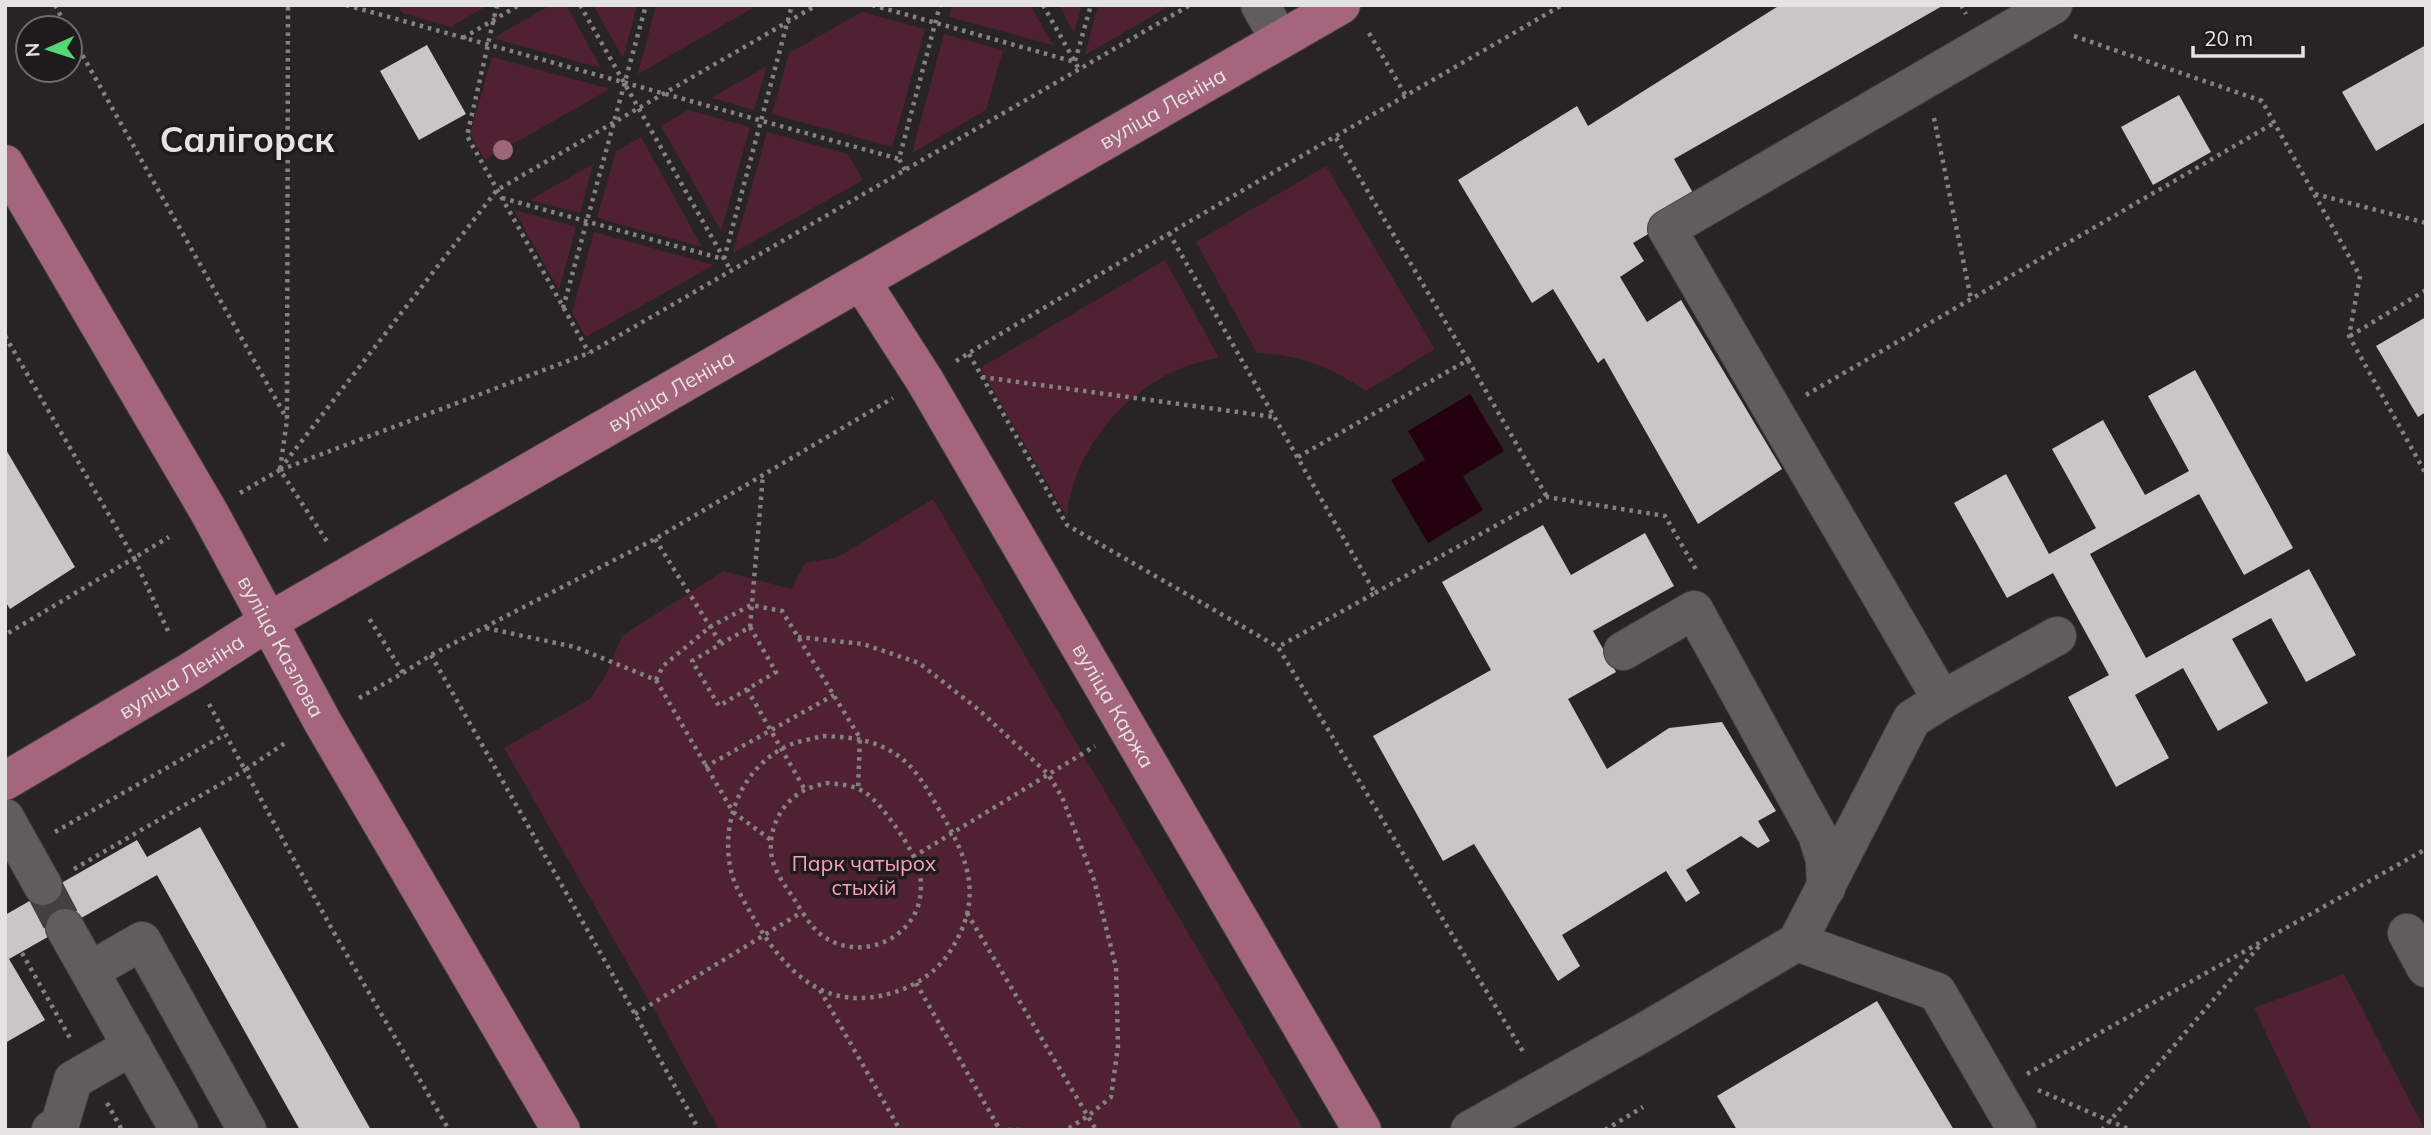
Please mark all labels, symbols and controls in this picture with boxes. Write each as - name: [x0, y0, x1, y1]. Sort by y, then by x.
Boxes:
- north arrow: [14, 14, 84, 84]
- scale bar: [2193, 14, 2303, 58]
- text: 20 m: [2204, 25, 2253, 51]
- text: N: [20, 42, 44, 58]
- street label: вуліца Леніна: [1094, 61, 1230, 154]
- district label: Салігорск: [160, 117, 335, 161]
- street label: вуліца Леніна: [603, 344, 739, 437]
- street label: вуліца Казлова: [233, 571, 330, 722]
- street label: вуліца Леніна: [114, 628, 249, 724]
- street label: вуліца Каржа: [1068, 638, 1161, 772]
- park label: Парк чатырох стыхій: [792, 850, 937, 900]

